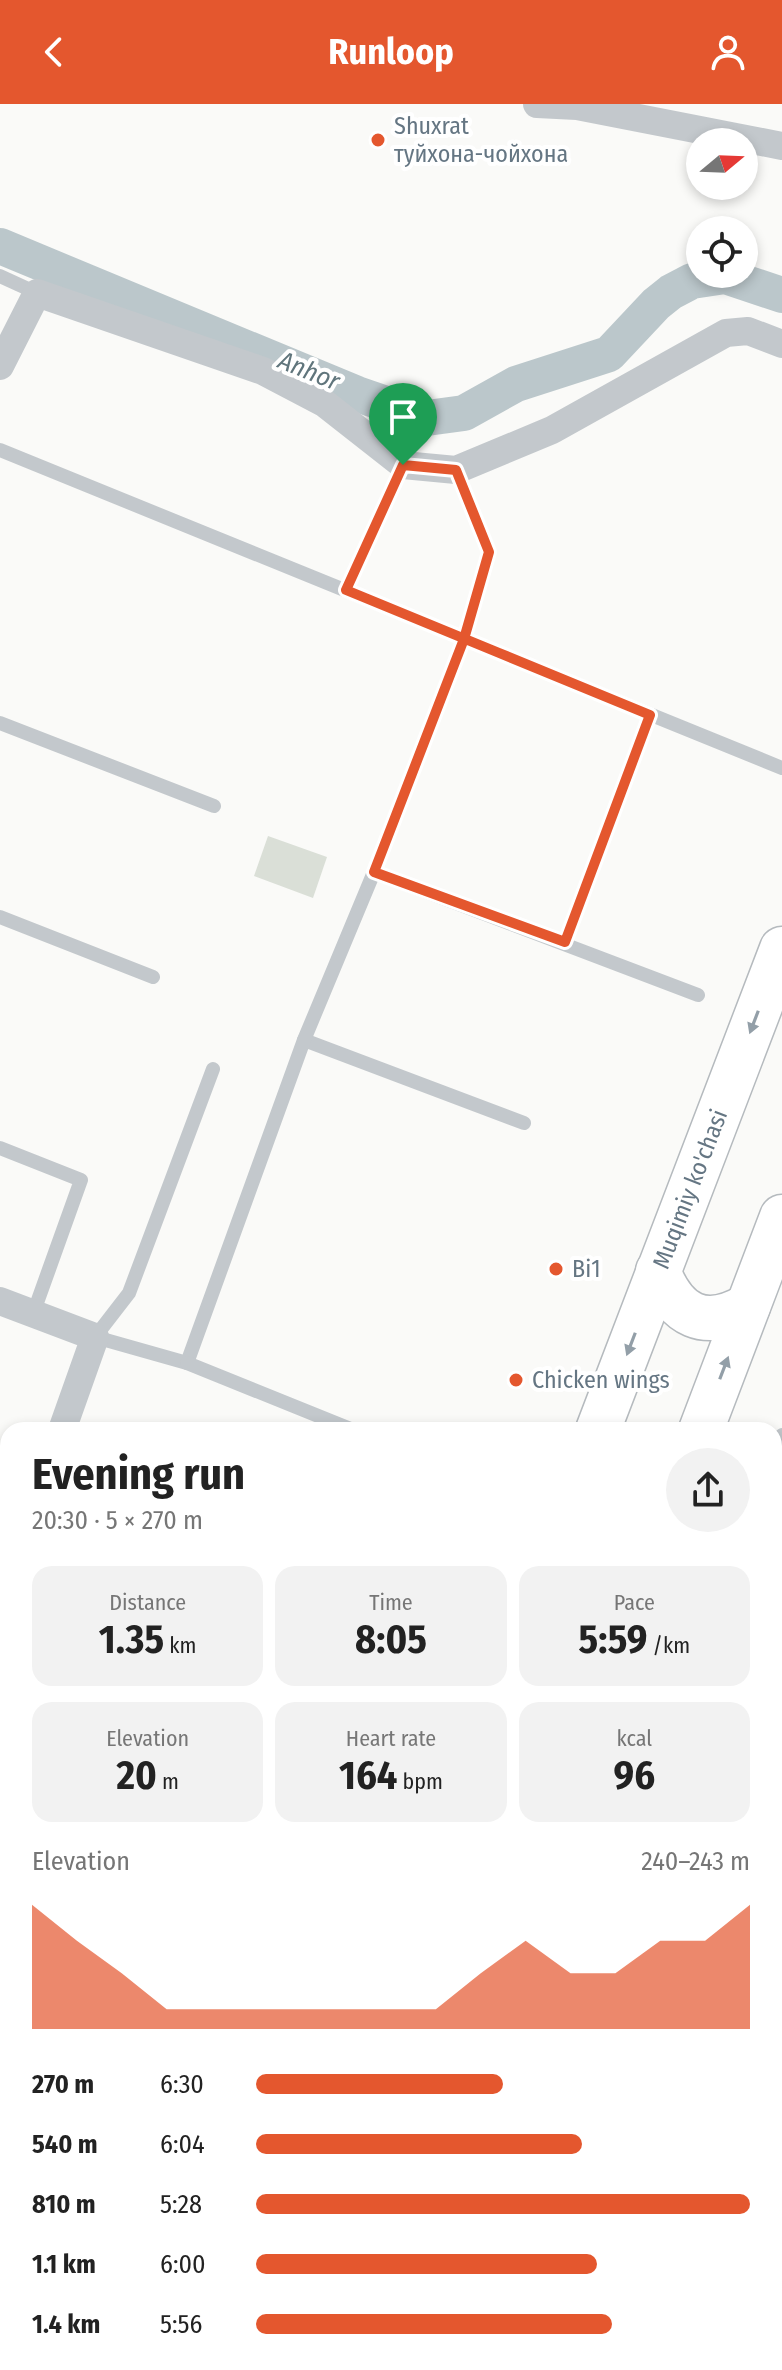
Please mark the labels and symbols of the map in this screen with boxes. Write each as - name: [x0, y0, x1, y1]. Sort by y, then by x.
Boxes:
- place label: Shuxrat туйхона-чойхона: [394, 112, 568, 168]
- north arrow: [686, 128, 758, 200]
- marker: Shuxrat туйхона-чойхона: [369, 131, 387, 149]
- water label: Anhor: [273, 344, 345, 398]
- pin: [369, 383, 437, 465]
- one-way arrow: [747, 1010, 760, 1034]
- street label: Muqimiy ko'chasi: [647, 1105, 733, 1273]
- place label: Bi1: [572, 1255, 601, 1283]
- marker: Bi1: [547, 1260, 565, 1278]
- one-way arrow: [624, 1332, 637, 1356]
- one-way arrow: [718, 1356, 731, 1380]
- place label: Chicken wings: [532, 1366, 670, 1394]
- marker: Chicken wings: [507, 1371, 525, 1389]

